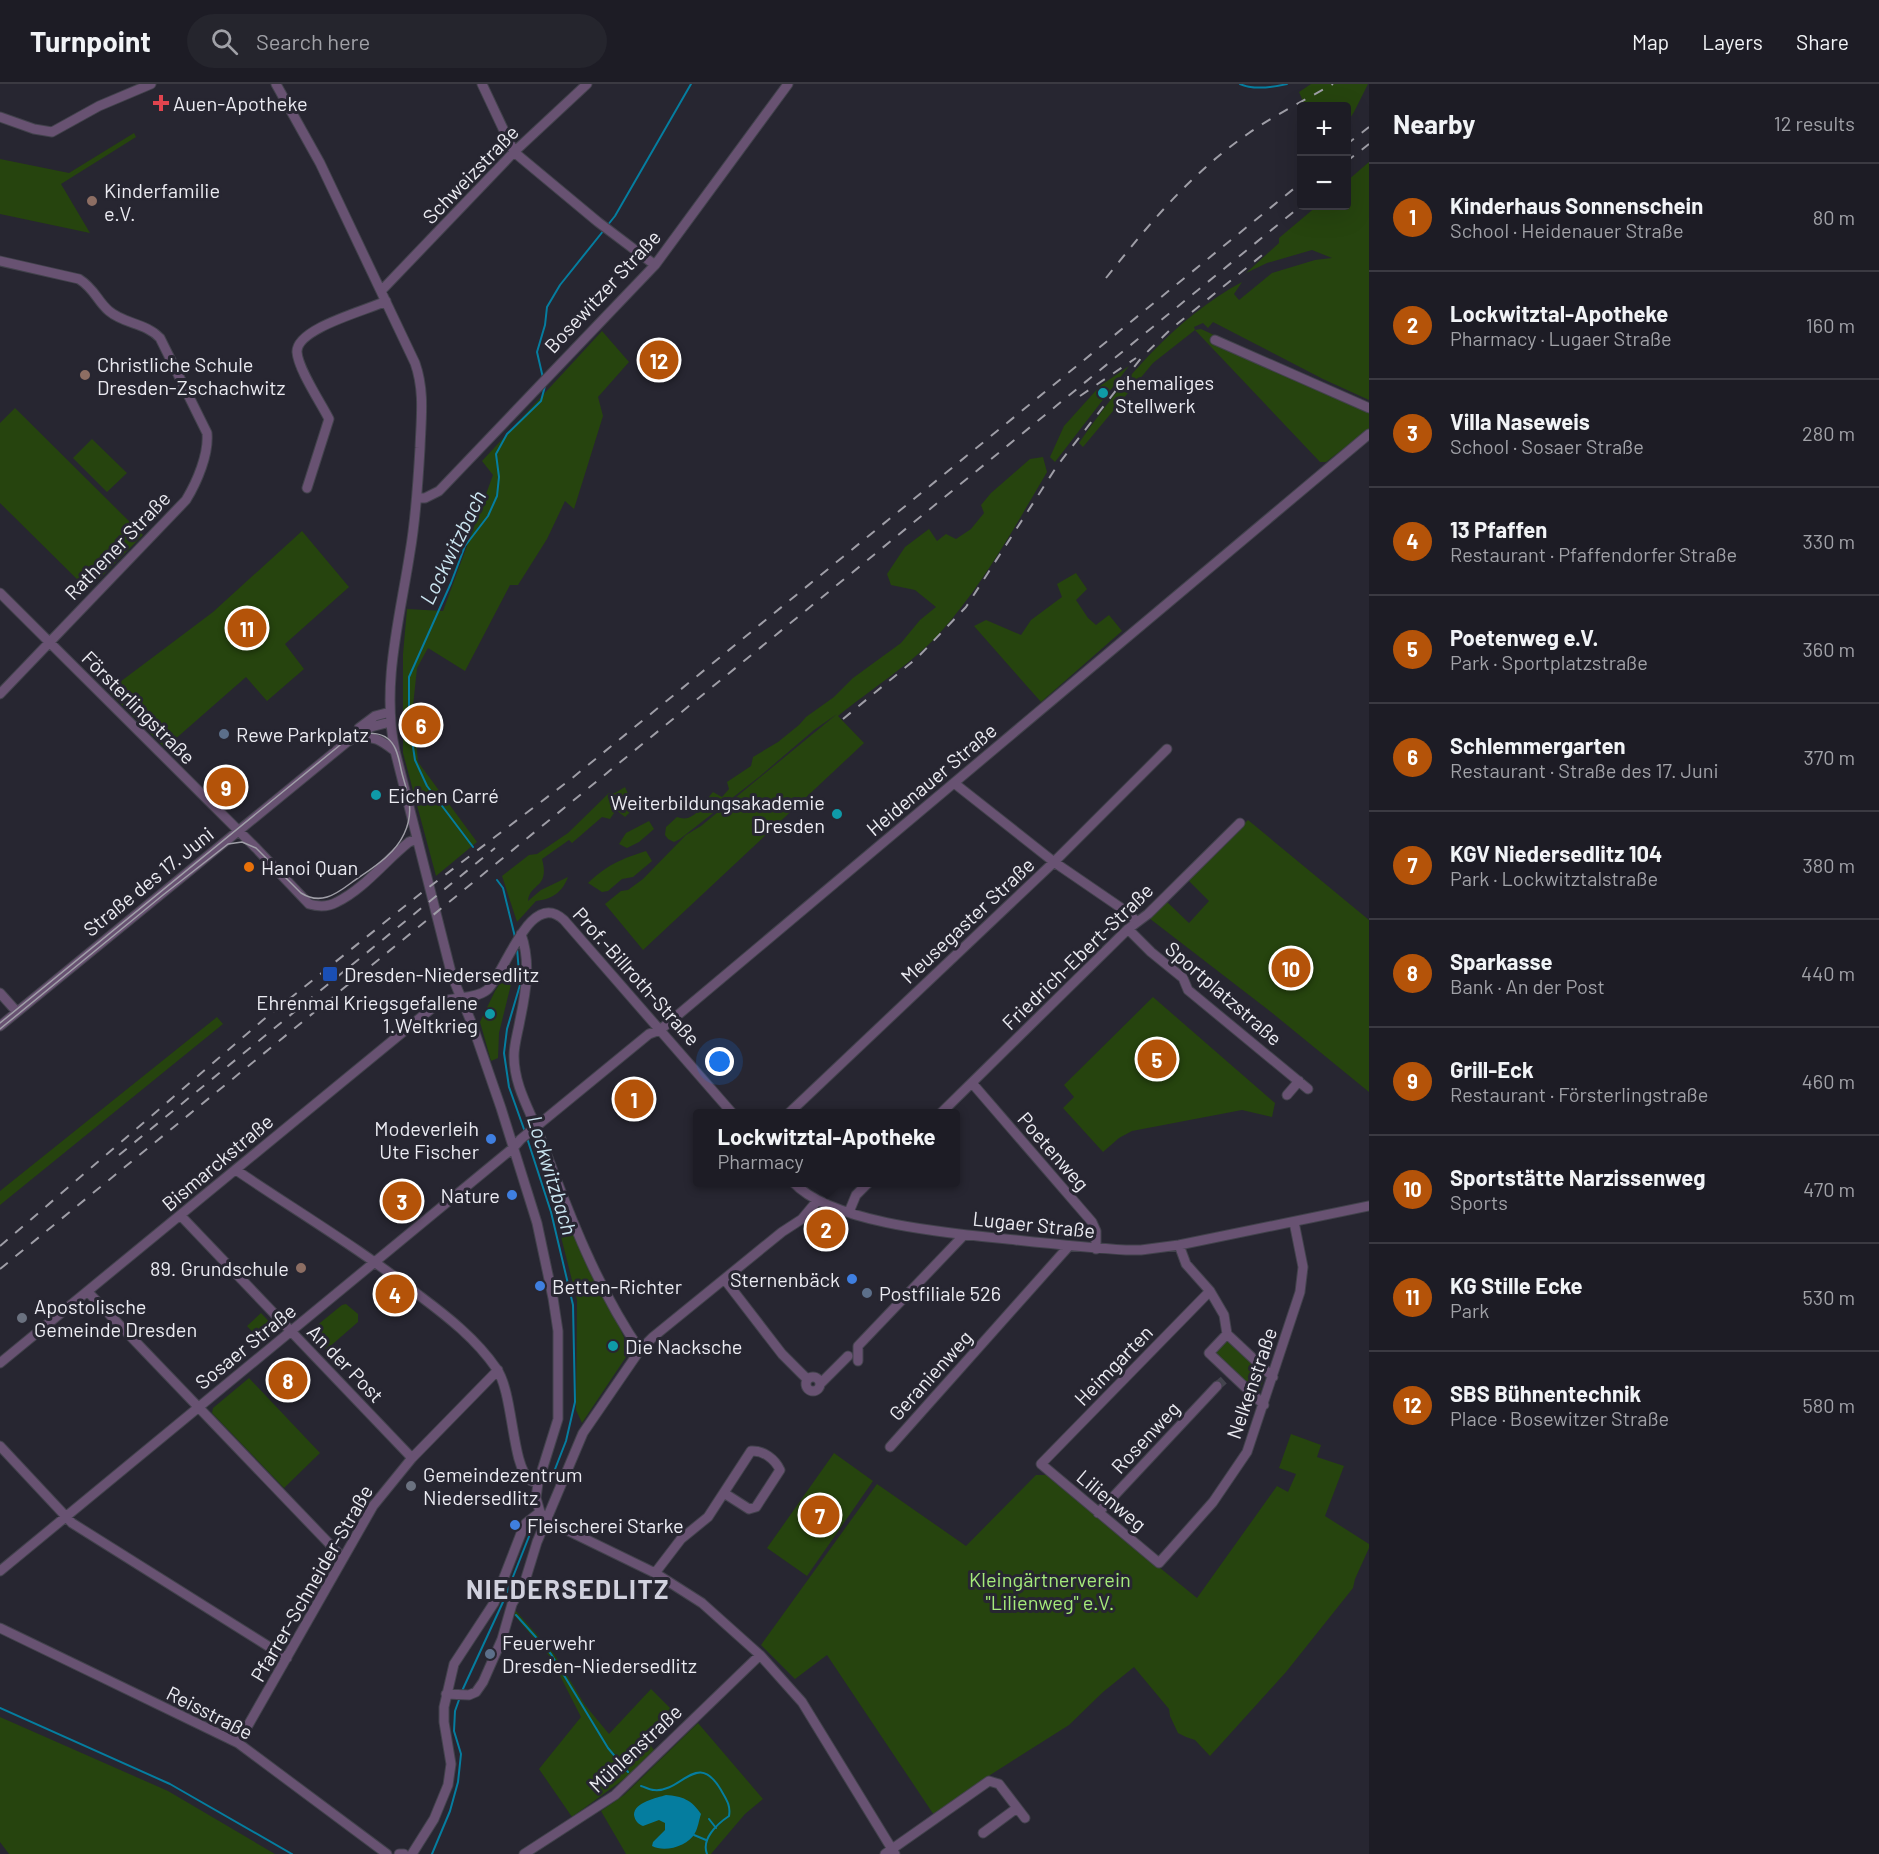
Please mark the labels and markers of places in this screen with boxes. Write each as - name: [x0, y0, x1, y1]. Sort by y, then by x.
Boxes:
- place label: Auen-Apotheke: [173, 91, 308, 115]
- marker: Auen-Apotheke: [154, 96, 168, 110]
- place label: Kinderfamilie e.V.: [104, 178, 220, 225]
- marker: Kinderfamilie e.V.: [85, 194, 99, 208]
- pin: 12: [640, 338, 678, 382]
- place label: Christliche Schule Dresden-Zschachwitz: [97, 352, 286, 399]
- marker: Christliche Schule Dresden-Zschachwitz: [78, 368, 92, 382]
- place label: ehemaliges Stellwerk: [1115, 370, 1214, 417]
- marker: ehemaliges Stellwerk: [1096, 386, 1110, 400]
- pin: 11: [228, 606, 266, 650]
- pin: 6: [402, 702, 440, 748]
- place label: Rewe Parkplatz: [236, 722, 369, 746]
- marker: Rewe Parkplatz: [217, 727, 231, 741]
- pin: 9: [206, 764, 246, 810]
- place label: Eichen Carré: [388, 783, 499, 807]
- marker: Eichen Carré: [369, 788, 383, 802]
- place label: Weiterbildungsakademie Dresden: [610, 790, 825, 837]
- marker: Weiterbildungsakademie Dresden: [830, 807, 844, 821]
- place label: Hanoi Quan: [261, 855, 358, 879]
- marker: Hanoi Quan: [242, 860, 256, 874]
- pin: 10: [1272, 946, 1310, 990]
- place label: Dresden-Niedersedlitz: [344, 962, 539, 986]
- marker: Dresden-Niedersedlitz: [321, 965, 339, 983]
- place label: Ehrenmal Kriegsgefallene 1.Weltkrieg: [256, 990, 478, 1037]
- marker: Ehrenmal Kriegsgefallene 1.Weltkrieg: [483, 1007, 497, 1021]
- pin: 5: [1138, 1036, 1176, 1082]
- pin: 1: [614, 1076, 654, 1122]
- place label: Modeverleih Ute Fischer: [374, 1116, 479, 1163]
- marker: Modeverleih Ute Fischer: [484, 1132, 498, 1146]
- pin: 3: [382, 1178, 422, 1224]
- place label: Nature: [441, 1183, 500, 1207]
- marker: Nature: [505, 1188, 519, 1202]
- pin: 2: [806, 1206, 846, 1252]
- place label: 89. Grundschule: [150, 1256, 289, 1280]
- marker: 89. Grundschule: [294, 1261, 308, 1275]
- place label: Sternenbäck: [730, 1267, 840, 1291]
- pin: 4: [376, 1272, 414, 1316]
- marker: Sternenbäck: [845, 1272, 859, 1286]
- place label: Betten-Richter: [552, 1274, 682, 1298]
- marker: Betten-Richter: [533, 1279, 547, 1293]
- place label: Postfiliale 526: [879, 1281, 1001, 1305]
- marker: Postfiliale 526: [860, 1286, 874, 1300]
- place label: Apostolische Gemeinde Dresden: [34, 1294, 197, 1341]
- marker: Apostolische Gemeinde Dresden: [15, 1311, 29, 1325]
- place label: Die Nacksche: [625, 1334, 743, 1358]
- marker: Die Nacksche: [606, 1339, 620, 1353]
- pin: 8: [268, 1358, 308, 1402]
- place label: Gemeindezentrum Niedersedlitz: [423, 1462, 582, 1509]
- marker: Gemeindezentrum Niedersedlitz: [404, 1479, 418, 1493]
- pin: 7: [800, 1492, 840, 1538]
- place label: Fleischerei Starke: [527, 1513, 684, 1537]
- marker: Fleischerei Starke: [508, 1518, 522, 1532]
- place label: Feuerwehr Dresden-Niedersedlitz: [502, 1630, 697, 1677]
- marker: Feuerwehr Dresden-Niedersedlitz: [483, 1647, 497, 1661]

